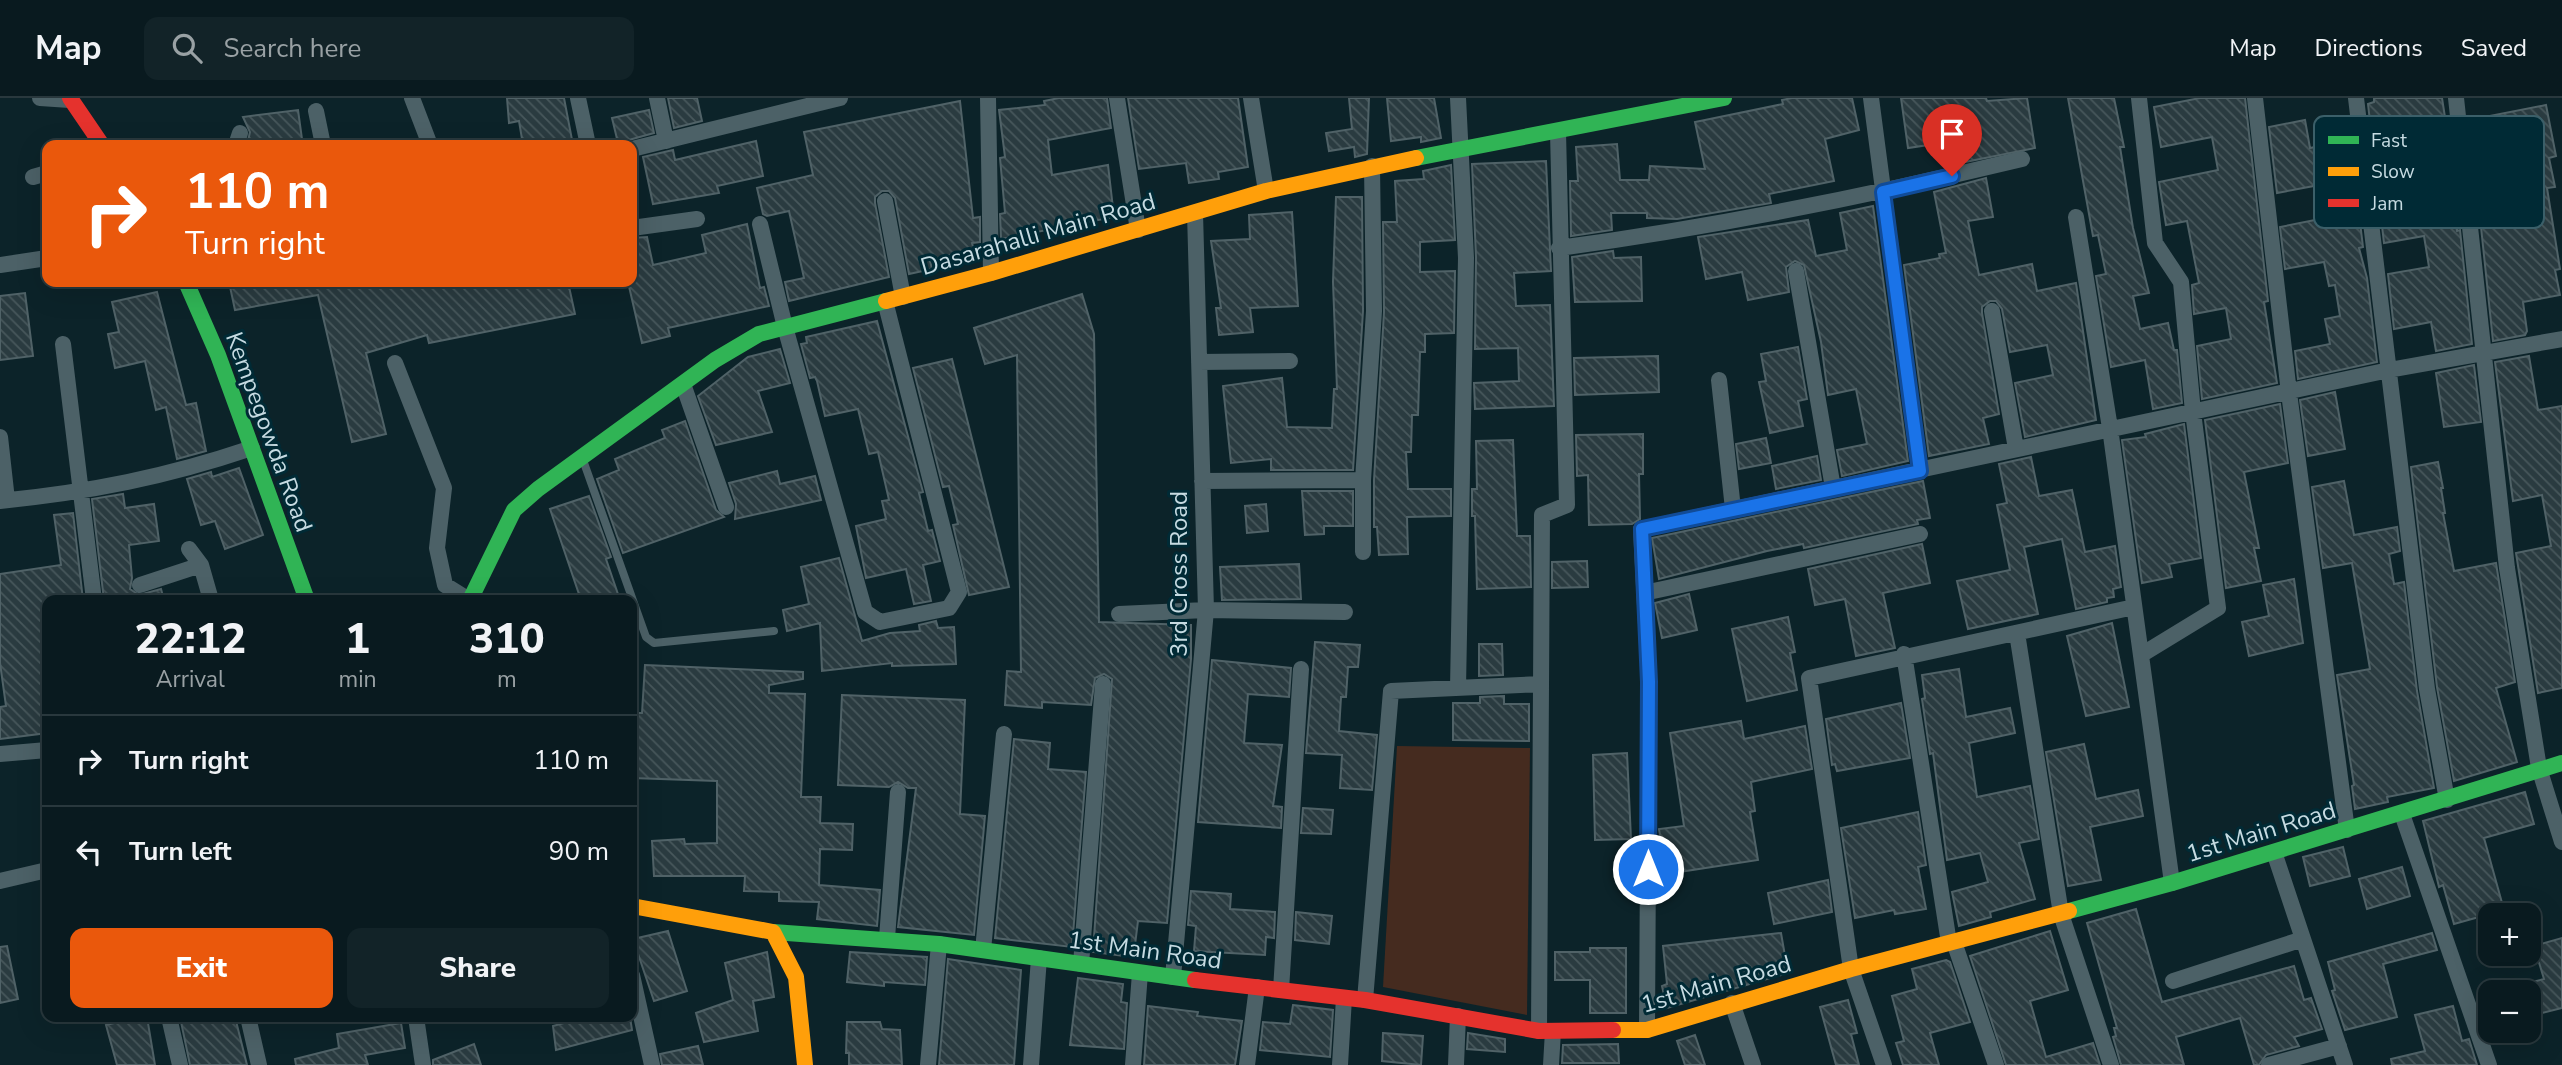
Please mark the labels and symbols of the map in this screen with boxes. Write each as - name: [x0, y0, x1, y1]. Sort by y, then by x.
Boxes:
- pin: [1922, 104, 1982, 176]
- legend: [2314, 116, 2544, 228]
- text: Fast: [2371, 128, 2407, 154]
- text: Slow: [2371, 159, 2415, 185]
- street label: Dasarahalli Main Road: [917, 185, 1159, 283]
- text: Jam: [2370, 191, 2404, 217]
- street label: Kempegowda Road: [218, 328, 320, 536]
- street label: 3rd Cross Road: [1163, 491, 1195, 657]
- street label: 1st Main Road: [2182, 794, 2340, 870]
- position arrow: [1611, 832, 1685, 906]
- street label: 1st Main Road: [1066, 923, 1224, 977]
- street label: 1st Main Road: [1637, 947, 1795, 1021]

